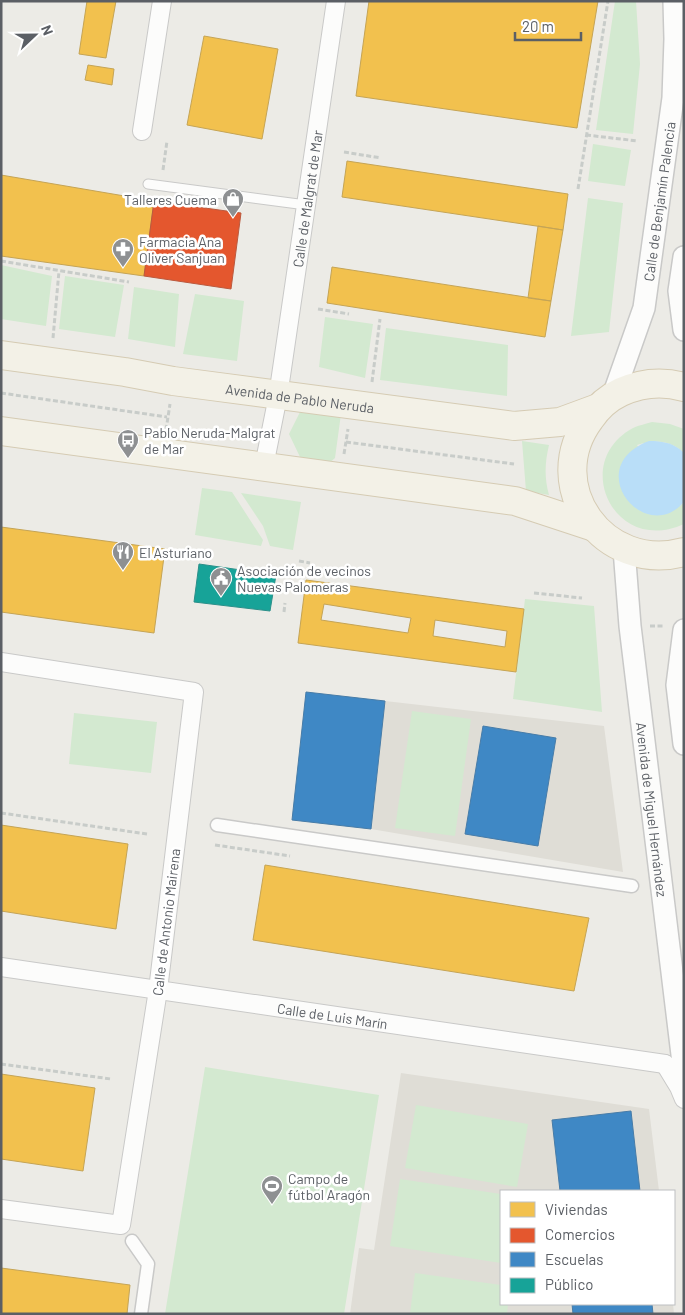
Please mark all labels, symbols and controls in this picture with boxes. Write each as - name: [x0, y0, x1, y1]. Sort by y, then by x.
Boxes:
- north arrow: [10, 10, 60, 60]
- scale bar: [515, 10, 581, 42]
- text: 20 m: [522, 17, 554, 35]
- text: N: [38, 22, 57, 37]
- street label: Calle de Benjamín Palencia: [639, 120, 678, 282]
- street label: Calle de Malgrat de Mar: [289, 129, 325, 268]
- shop icon: Talleres Cuema: [221, 187, 245, 218]
- place label: Talleres Cuema: [124, 191, 217, 208]
- place label: Farmacia Ana Oliver Sanjuan: [139, 233, 225, 266]
- pharmacy icon: Farmacia Ana Oliver Sanjuan: [111, 237, 135, 268]
- street label: Avenida de Pablo Neruda: [225, 380, 375, 416]
- place label: Pablo Neruda-Malgrat de Mar: [144, 424, 276, 457]
- bus stop icon: Pablo Neruda-Malgrat de Mar: [116, 428, 140, 459]
- restaurant icon: El Asturiano: [111, 540, 135, 571]
- place label: El Asturiano: [139, 544, 212, 561]
- place label: Asociación de vecinos Nuevas Palomeras: [237, 562, 371, 595]
- public building icon: Asociación de vecinos Nuevas Palomeras: [209, 566, 233, 597]
- street label: Avenida de Miguel Hernández: [633, 721, 671, 898]
- street label: Calle de Antonio Mairena: [149, 847, 183, 997]
- street label: Calle de Luis Marín: [276, 999, 389, 1032]
- place label: Campo de fútbol Aragón: [288, 1170, 370, 1203]
- sports icon: Campo de fútbol Aragón: [260, 1174, 284, 1205]
- legend: [500, 1190, 675, 1305]
- text: Viviendas: [545, 1200, 608, 1218]
- text: Comercios: [545, 1225, 615, 1243]
- text: Escuelas: [545, 1250, 603, 1268]
- text: Público: [545, 1275, 593, 1293]

